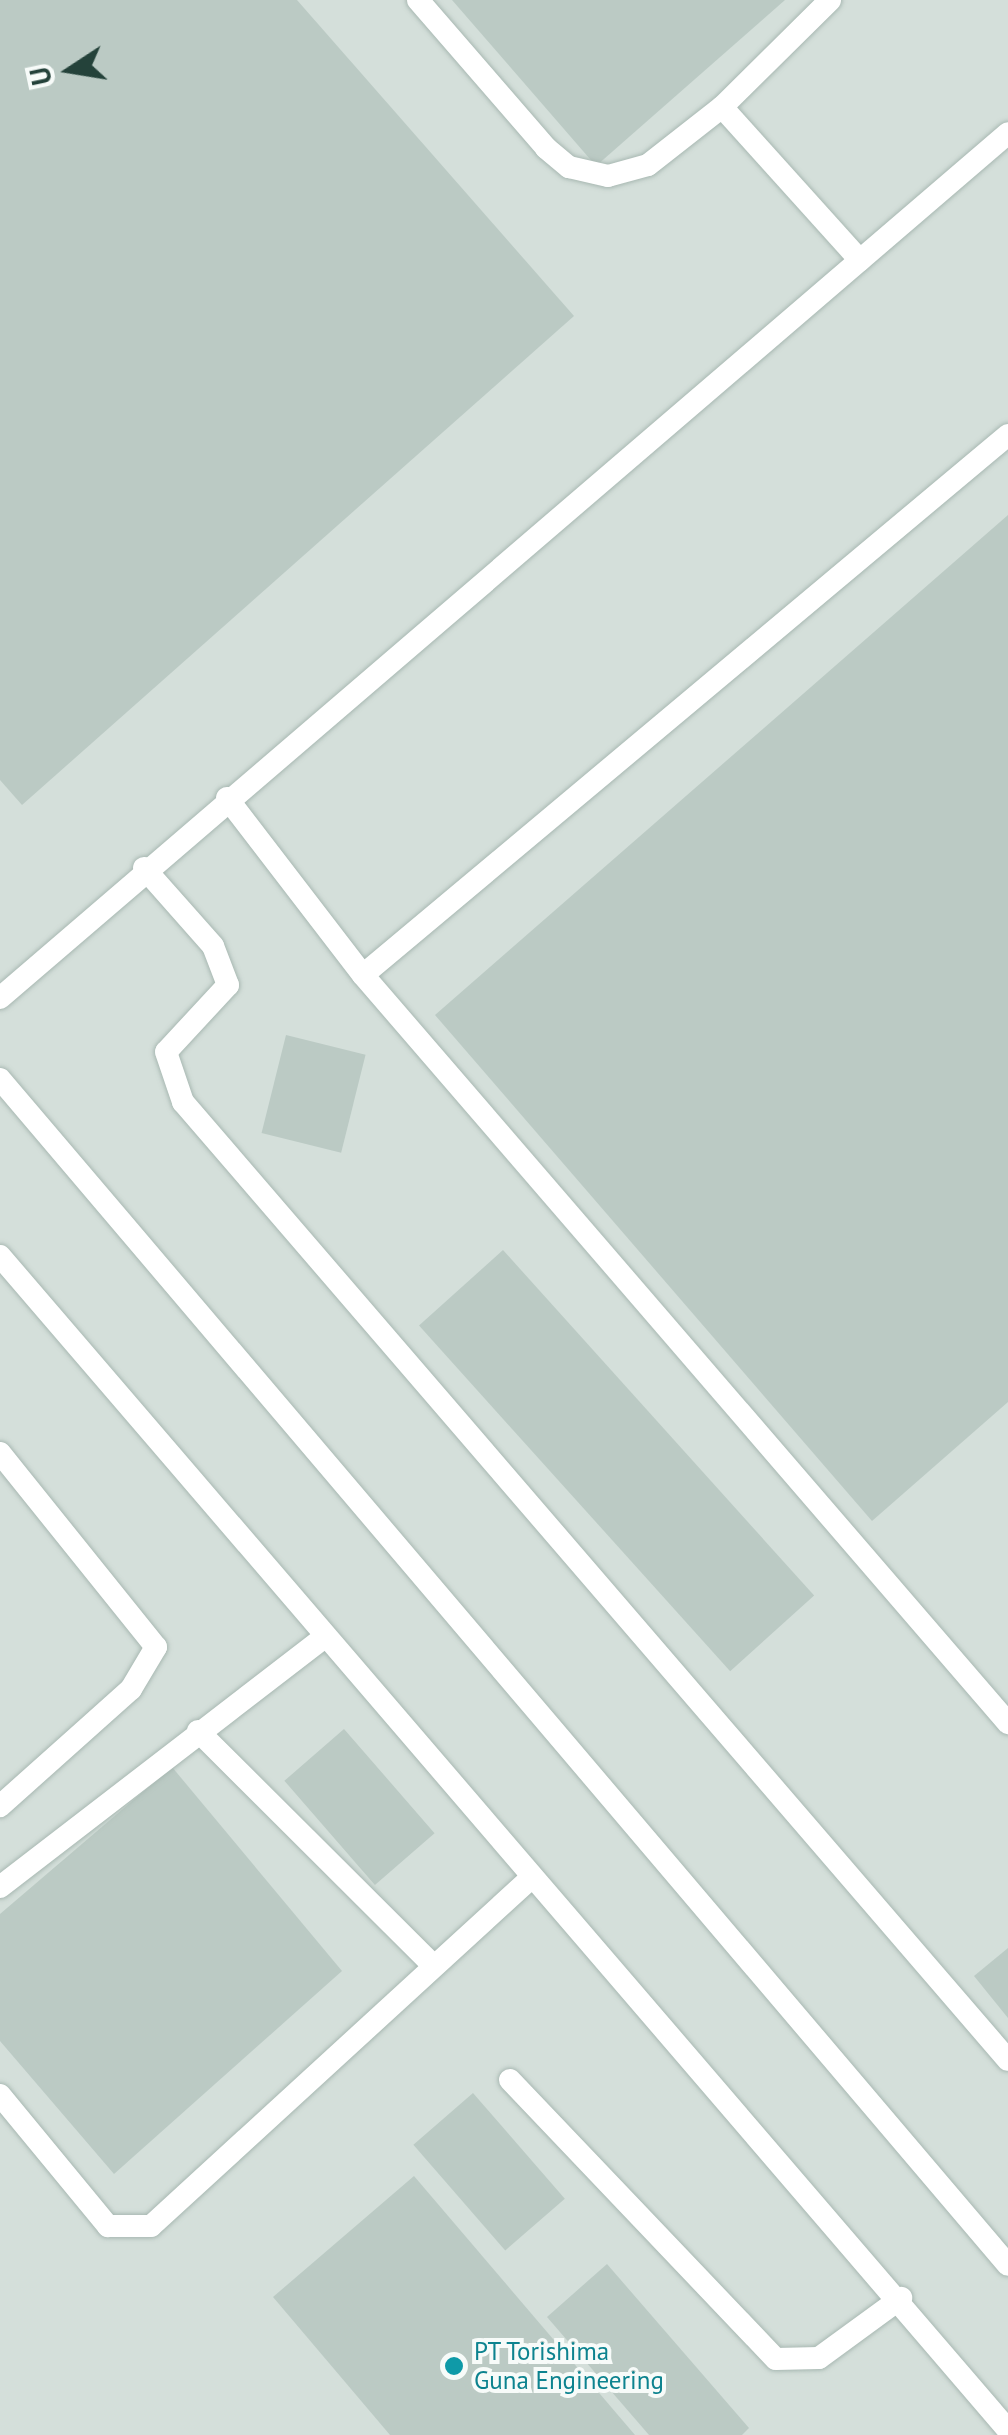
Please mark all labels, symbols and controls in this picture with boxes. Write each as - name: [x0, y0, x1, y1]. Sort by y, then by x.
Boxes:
- north arrow: [20, 20, 120, 120]
- text: U: [20, 64, 60, 89]
- place label: PT Torishima Guna Engineering: [474, 2337, 664, 2396]
- marker: PT Torishima Guna Engineering: [443, 2355, 465, 2377]

